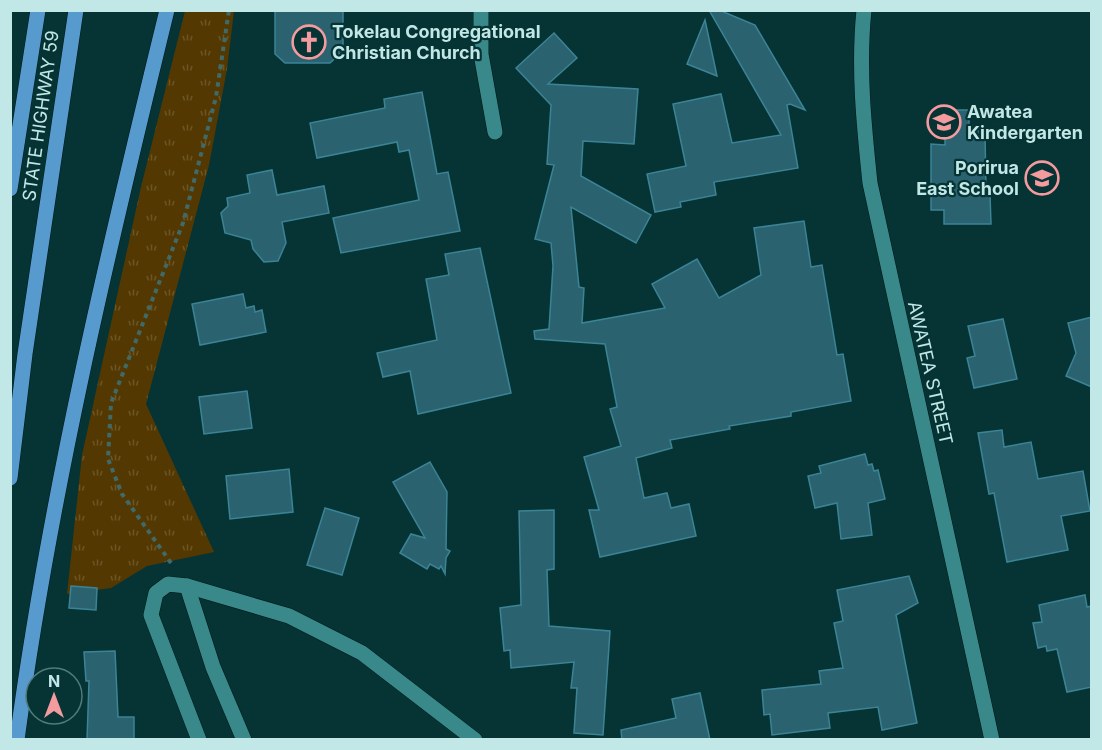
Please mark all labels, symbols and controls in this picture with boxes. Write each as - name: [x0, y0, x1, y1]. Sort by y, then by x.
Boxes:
- place label: Tokelau Congregational Christian Church: [332, 21, 541, 63]
- church icon: Tokelau Congregational Christian Church: [291, 24, 327, 60]
- street label: STATE HIGHWAY 59: [18, 29, 63, 203]
- place label: Awatea Kindergarten: [967, 101, 1083, 143]
- school or university icon: Awatea Kindergarten: [926, 104, 962, 140]
- place label: Porirua East School: [916, 157, 1019, 199]
- school or university icon: Porirua East School: [1024, 160, 1060, 196]
- street label: AWATEA STREET: [904, 299, 957, 447]
- north arrow: [24, 666, 84, 726]
- text: N: [48, 671, 60, 691]

